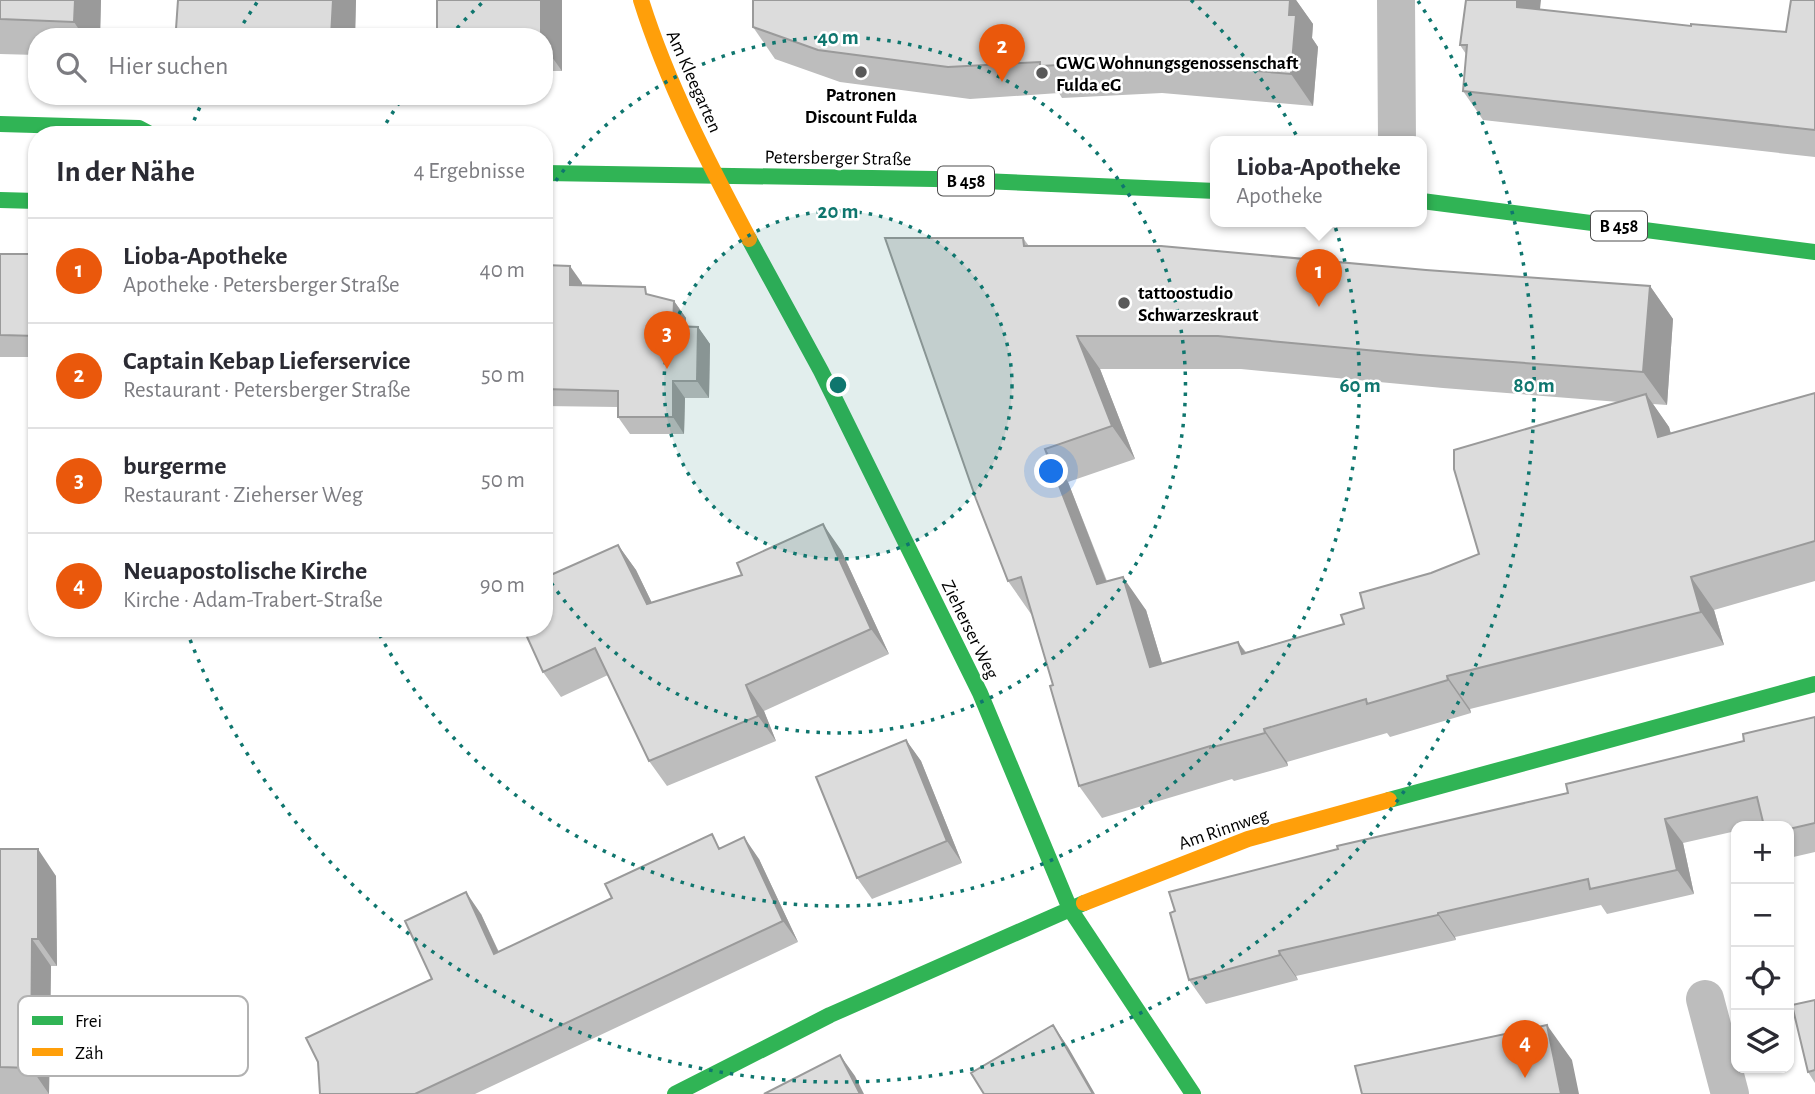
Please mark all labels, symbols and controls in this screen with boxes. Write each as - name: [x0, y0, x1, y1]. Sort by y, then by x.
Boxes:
- pin: 2: [979, 24, 1025, 82]
- text: 40 m: [817, 27, 859, 48]
- search box: [28, 28, 553, 105]
- street label: Am Kleegarten: [663, 28, 725, 136]
- icon: search: [52, 48, 90, 86]
- text: Hier suchen: [108, 53, 229, 79]
- place label: GWG Wohnungsgenossenschaft Fulda eG: [1056, 54, 1299, 95]
- marker: Patronen Discount Fulda: [853, 64, 869, 80]
- marker: GWG Wohnungsgenossenschaft Fulda eG: [1034, 65, 1050, 81]
- place label: Patronen Discount Fulda: [805, 86, 917, 127]
- popup: [1210, 136, 1427, 227]
- street label: Petersberger Straße: [765, 148, 911, 169]
- text: Lioba-Apotheke: [1236, 154, 1401, 180]
- text: In der Nähe: [56, 157, 195, 187]
- text: 4 Ergebnisse: [413, 160, 525, 183]
- road number: B 458: [938, 166, 994, 196]
- text: Apotheke: [1236, 185, 1323, 208]
- text: 20 m: [818, 201, 858, 222]
- road number: B 458: [1591, 211, 1647, 240]
- text: Lioba-Apotheke: [123, 243, 288, 269]
- pin: 1: [1296, 249, 1342, 307]
- text: 1: [75, 259, 83, 282]
- text: 40 m: [480, 259, 525, 282]
- text: Apotheke · Petersberger Straße: [123, 274, 400, 297]
- place label: tattoostudio Schwarzeskraut: [1138, 284, 1259, 325]
- marker: tattoostudio Schwarzeskraut: [1116, 295, 1132, 311]
- pin: 3: [644, 311, 690, 369]
- text: Captain Kebap Lieferservice: [123, 348, 410, 374]
- text: 2: [74, 364, 84, 387]
- text: 50 m: [481, 364, 525, 387]
- centre of rings: [826, 373, 850, 397]
- text: 60 m: [1339, 375, 1381, 396]
- text: 80 m: [1513, 375, 1555, 396]
- text: Restaurant · Petersberger Straße: [123, 379, 411, 402]
- text: burgerme: [123, 453, 226, 479]
- your location: [1034, 454, 1068, 488]
- text: 3: [74, 469, 84, 492]
- text: 50 m: [481, 469, 525, 492]
- text: Restaurant · Zieherser Weg: [123, 484, 363, 507]
- text: Neuapostolische Kirche: [123, 558, 367, 584]
- text: 4: [73, 574, 85, 597]
- text: 90 m: [480, 574, 525, 597]
- street label: Zieherser Weg: [938, 577, 1002, 683]
- text: Kirche · Adam-Trabert-Straße: [123, 589, 383, 612]
- street label: Am Rinnweg: [1176, 805, 1272, 854]
- map controls: [1731, 821, 1794, 1073]
- button: +: [1731, 821, 1794, 884]
- button: −: [1731, 884, 1794, 947]
- button: locate: [1731, 947, 1794, 1010]
- legend: [18, 996, 248, 1076]
- button: layers: [1731, 1010, 1794, 1073]
- text: Frei: [75, 1012, 102, 1031]
- pin: 4: [1502, 1020, 1548, 1078]
- text: Zäh: [75, 1044, 104, 1063]

